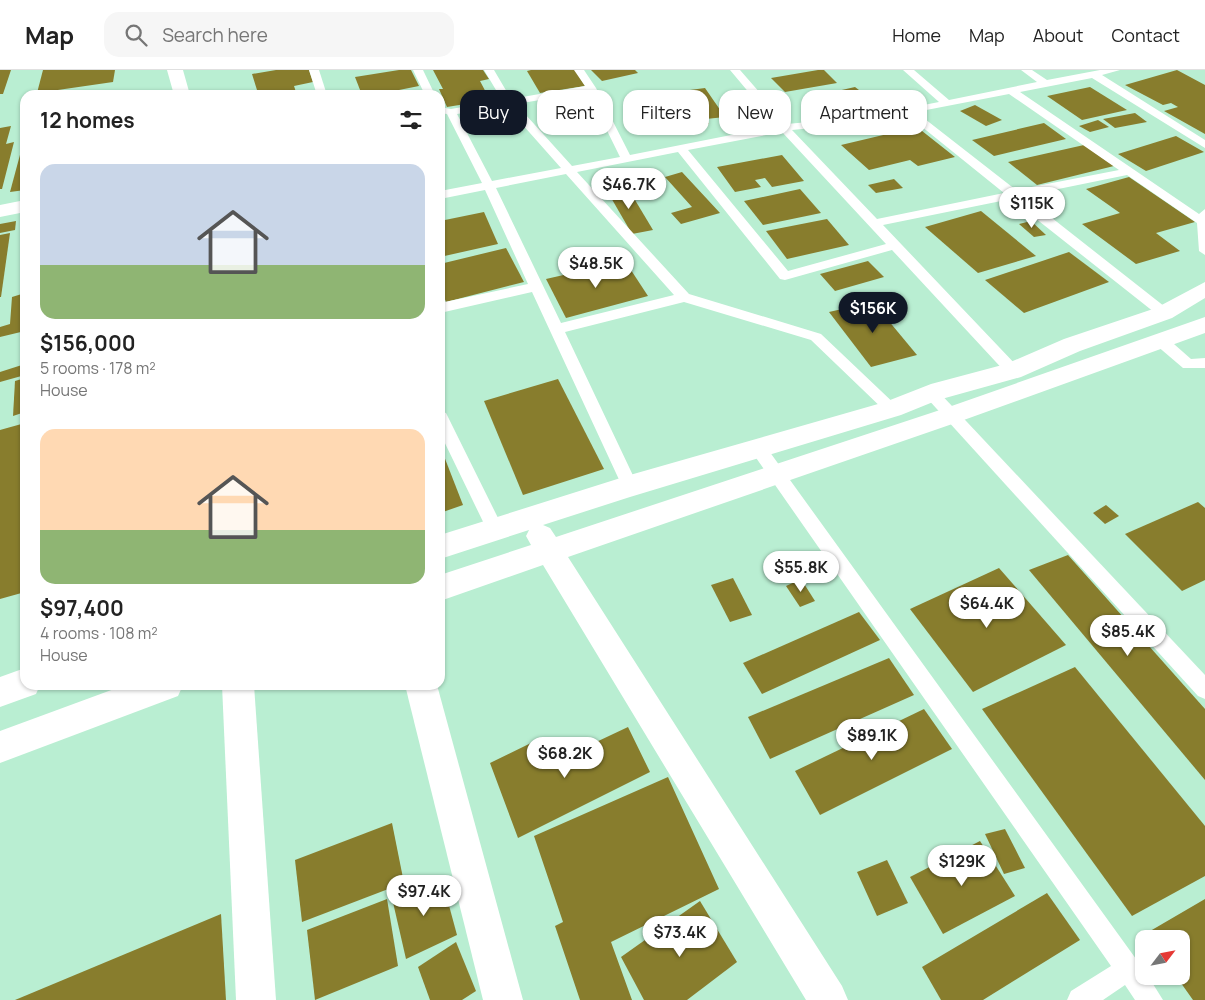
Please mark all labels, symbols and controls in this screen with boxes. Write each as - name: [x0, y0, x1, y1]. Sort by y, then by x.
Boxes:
- search box: [104, 12, 454, 57]
- text: Map: [25, 18, 74, 51]
- icon: search: [122, 21, 150, 49]
- text: Search here: [162, 22, 268, 48]
- text: Home: [892, 23, 941, 47]
- text: Map: [969, 23, 1005, 47]
- text: About: [1033, 23, 1083, 47]
- text: Contact: [1111, 23, 1180, 47]
- chip: Buy: [460, 90, 527, 135]
- chip: Rent: [537, 90, 613, 135]
- chip: Filters: [623, 90, 709, 135]
- chip: New: [719, 90, 791, 135]
- chip: Apartment: [801, 90, 927, 135]
- text: 12 homes: [40, 106, 135, 134]
- icon: filters: [397, 106, 425, 134]
- pin: $46.7K: [588, 168, 670, 210]
- text: $46.7K: [602, 173, 656, 195]
- pin: $115K: [997, 186, 1067, 229]
- text: $115K: [1010, 192, 1054, 214]
- icon: home: [188, 197, 278, 287]
- pin: $48.5K: [555, 246, 637, 289]
- text: $48.5K: [569, 252, 623, 274]
- pin: $156K: [838, 292, 908, 334]
- text: $156K: [850, 297, 896, 319]
- text: $156,000: [40, 329, 136, 357]
- text: 5 rooms · 178 m²: [40, 357, 156, 379]
- text: House: [40, 379, 88, 401]
- icon: home: [188, 462, 278, 552]
- pin: $55.8K: [760, 550, 842, 593]
- text: $55.8K: [774, 556, 828, 578]
- pin: $64.4K: [946, 586, 1028, 629]
- text: $64.4K: [960, 592, 1014, 614]
- text: $97,400: [40, 594, 124, 622]
- pin: $85.4K: [1087, 614, 1169, 657]
- text: $85.4K: [1101, 620, 1155, 642]
- text: 4 rooms · 108 m²: [40, 622, 158, 644]
- text: House: [40, 644, 88, 666]
- pin: $89.1K: [831, 718, 913, 761]
- text: $89.1K: [847, 724, 897, 746]
- pin: $68.2K: [524, 736, 606, 779]
- text: $68.2K: [538, 742, 592, 764]
- pin: $129K: [927, 844, 997, 887]
- text: $129K: [939, 850, 985, 872]
- pin: $97.4K: [383, 874, 465, 917]
- text: $97.4K: [397, 880, 451, 902]
- pin: $73.4K: [639, 916, 721, 958]
- text: $73.4K: [654, 921, 706, 943]
- north arrow: [1135, 930, 1190, 985]
- map controls: [1135, 930, 1190, 985]

